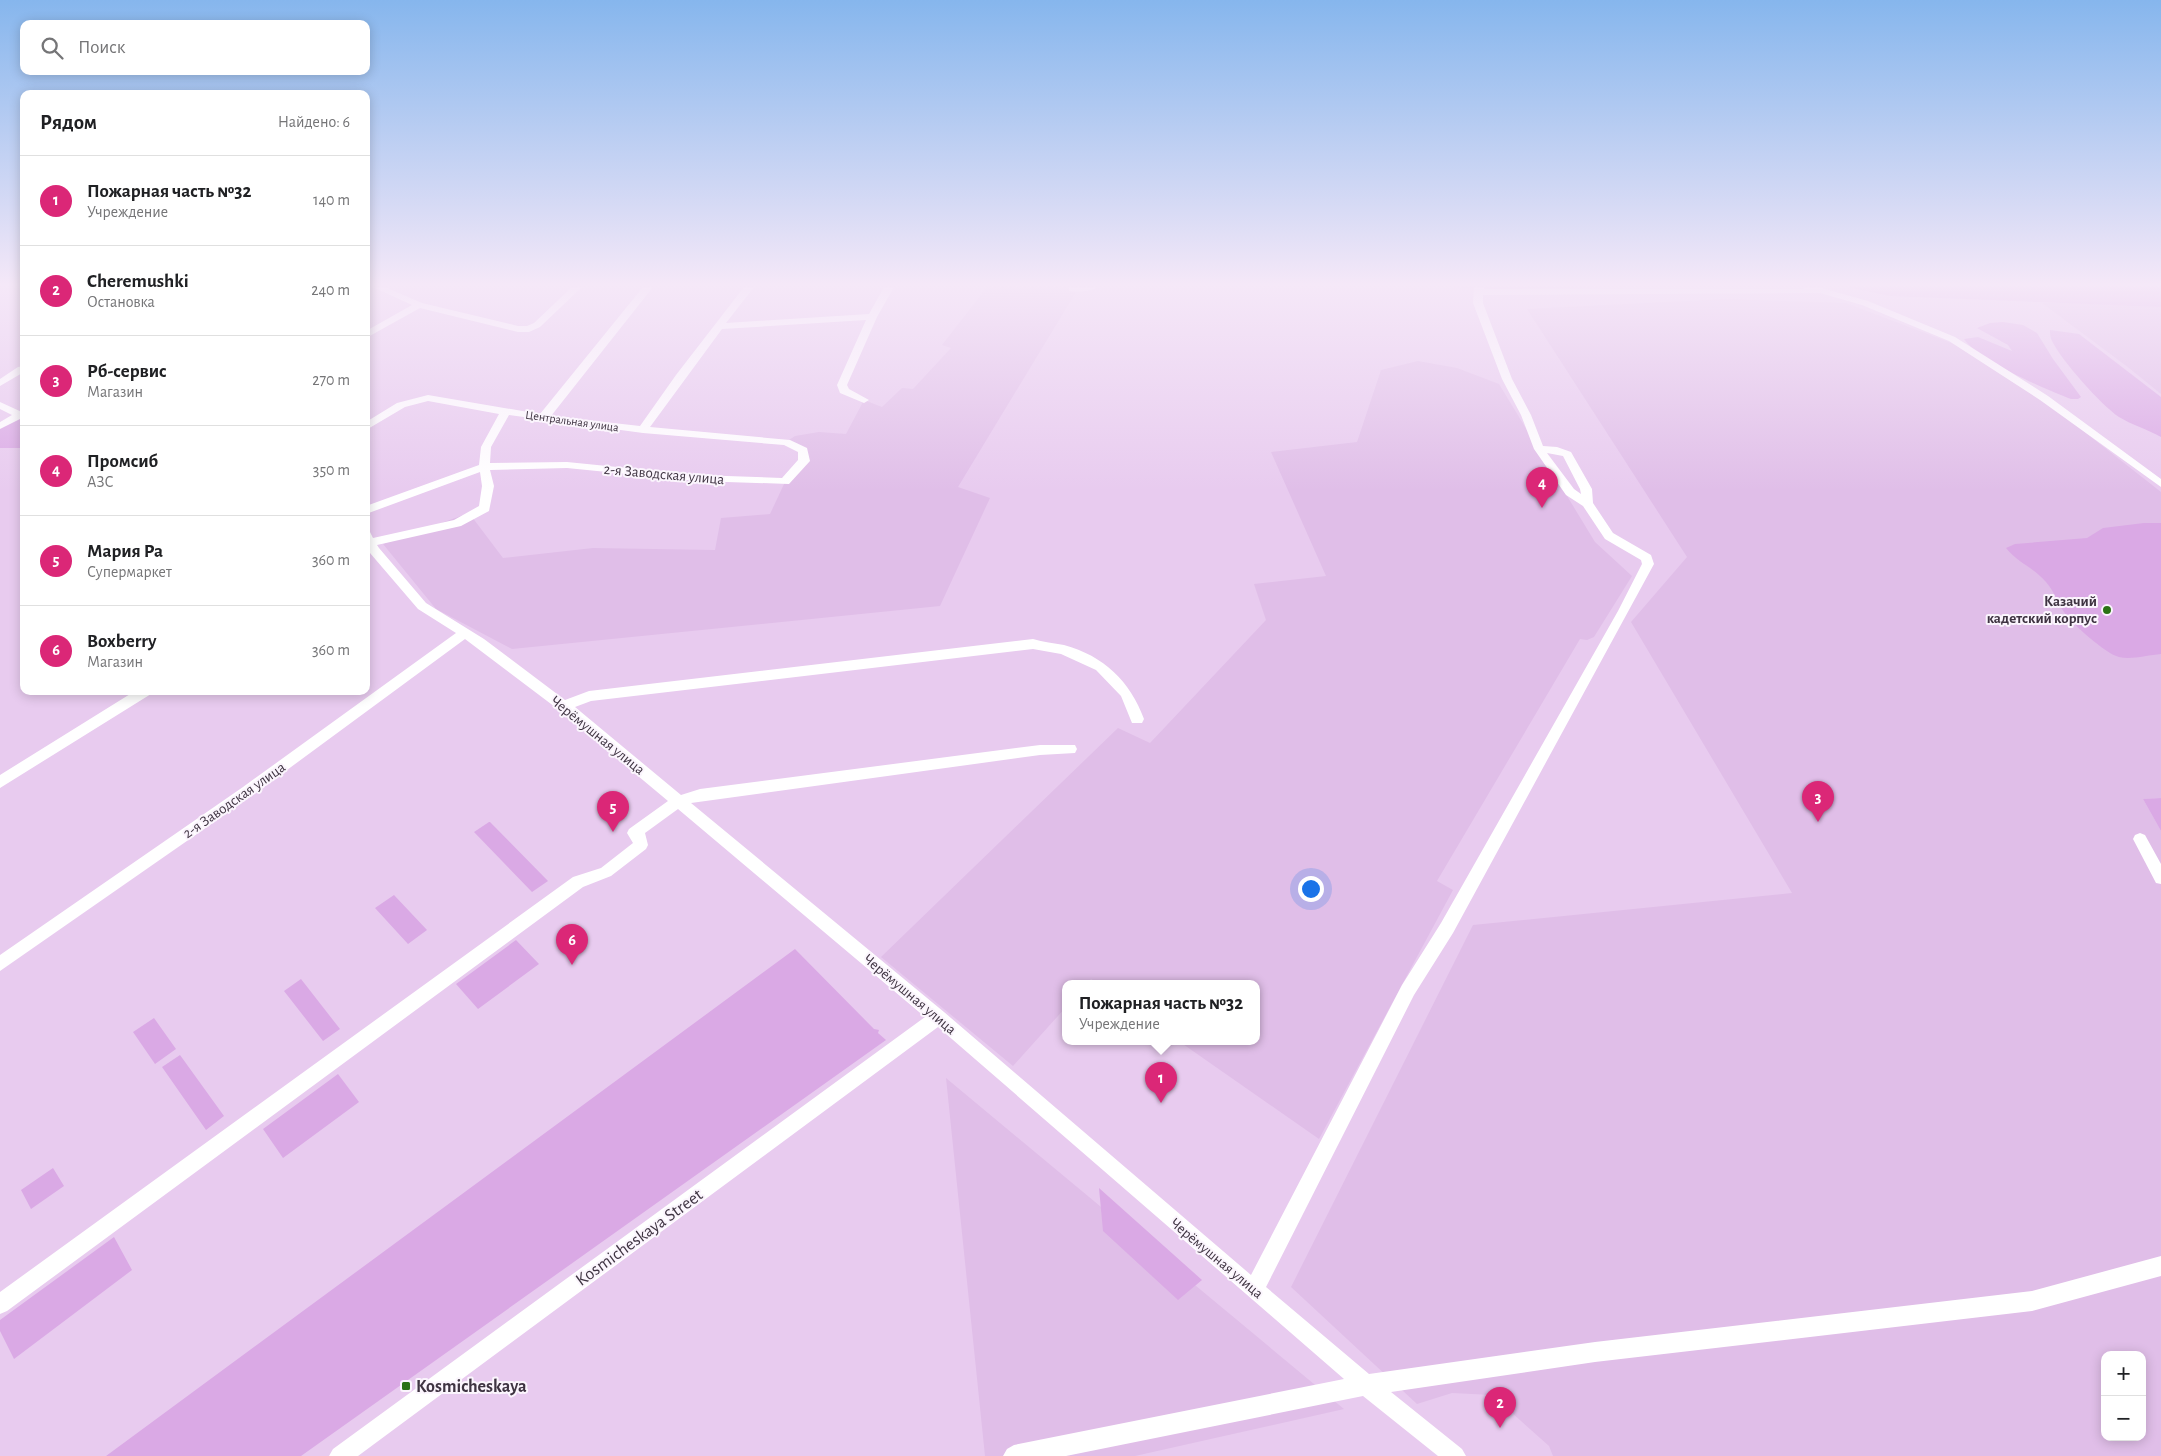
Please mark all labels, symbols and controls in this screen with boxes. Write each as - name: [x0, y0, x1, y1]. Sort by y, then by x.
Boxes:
- search box: [20, 20, 370, 75]
- icon: search: [38, 34, 66, 62]
- text: Поиск: [78, 38, 125, 57]
- text: Рядом: [40, 112, 97, 133]
- text: Найдено: 6: [278, 114, 350, 130]
- text: Пожарная часть №32: [87, 182, 251, 201]
- text: 1: [53, 192, 59, 208]
- text: 140 m: [313, 192, 350, 208]
- text: Учреждение: [87, 204, 168, 220]
- text: Cheremushki: [87, 272, 189, 291]
- text: 2: [52, 282, 60, 298]
- text: 240 m: [311, 282, 350, 298]
- text: Остановка: [87, 294, 155, 310]
- text: Рб-сервис: [87, 362, 167, 381]
- text: 3: [53, 372, 59, 388]
- text: 270 m: [312, 372, 350, 388]
- text: Магазин: [87, 384, 143, 400]
- street label: Центральная улица: [524, 408, 620, 435]
- text: Промсиб: [87, 452, 158, 471]
- text: 4: [52, 462, 60, 478]
- text: 350 m: [313, 462, 350, 478]
- street label: 2-я Заводская улица: [603, 462, 725, 487]
- pin: 4: [1526, 467, 1558, 508]
- text: АЗС: [87, 474, 114, 490]
- text: Мария Ра: [87, 542, 163, 561]
- text: 5: [53, 552, 59, 568]
- text: 360 m: [312, 552, 350, 568]
- text: Супермаркет: [87, 564, 172, 580]
- place label: Казачий кадетский корпус: [1987, 594, 2097, 626]
- marker: Казачий кадетский корпус: [2101, 604, 2113, 616]
- text: Boxberry: [87, 632, 156, 651]
- text: 6: [52, 642, 60, 658]
- text: 360 m: [312, 642, 350, 658]
- text: Магазин: [87, 654, 143, 670]
- street label: Черёмушная улица: [548, 693, 647, 778]
- street label: 2-я Заводская улица: [180, 759, 288, 841]
- pin: 3: [1802, 781, 1834, 822]
- pin: 5: [597, 791, 629, 832]
- your location: [1298, 876, 1324, 902]
- pin: 6: [556, 924, 588, 965]
- street label: Черёмушная улица: [861, 951, 959, 1037]
- popup: [1062, 980, 1260, 1045]
- text: Пожарная часть №32: [1079, 994, 1243, 1013]
- text: Учреждение: [1079, 1016, 1160, 1032]
- pin: 1: [1145, 1062, 1177, 1103]
- street label: Kosmicheskaya Street: [573, 1186, 707, 1290]
- street label: Черёмушная улица: [1168, 1215, 1266, 1301]
- map controls: [2101, 1351, 2146, 1441]
- button: +: [2101, 1351, 2146, 1396]
- place label: Kosmicheskaya: [416, 1378, 527, 1396]
- marker: Kosmicheskaya: [400, 1380, 412, 1392]
- pin: 2: [1484, 1387, 1516, 1428]
- button: −: [2101, 1396, 2146, 1441]

